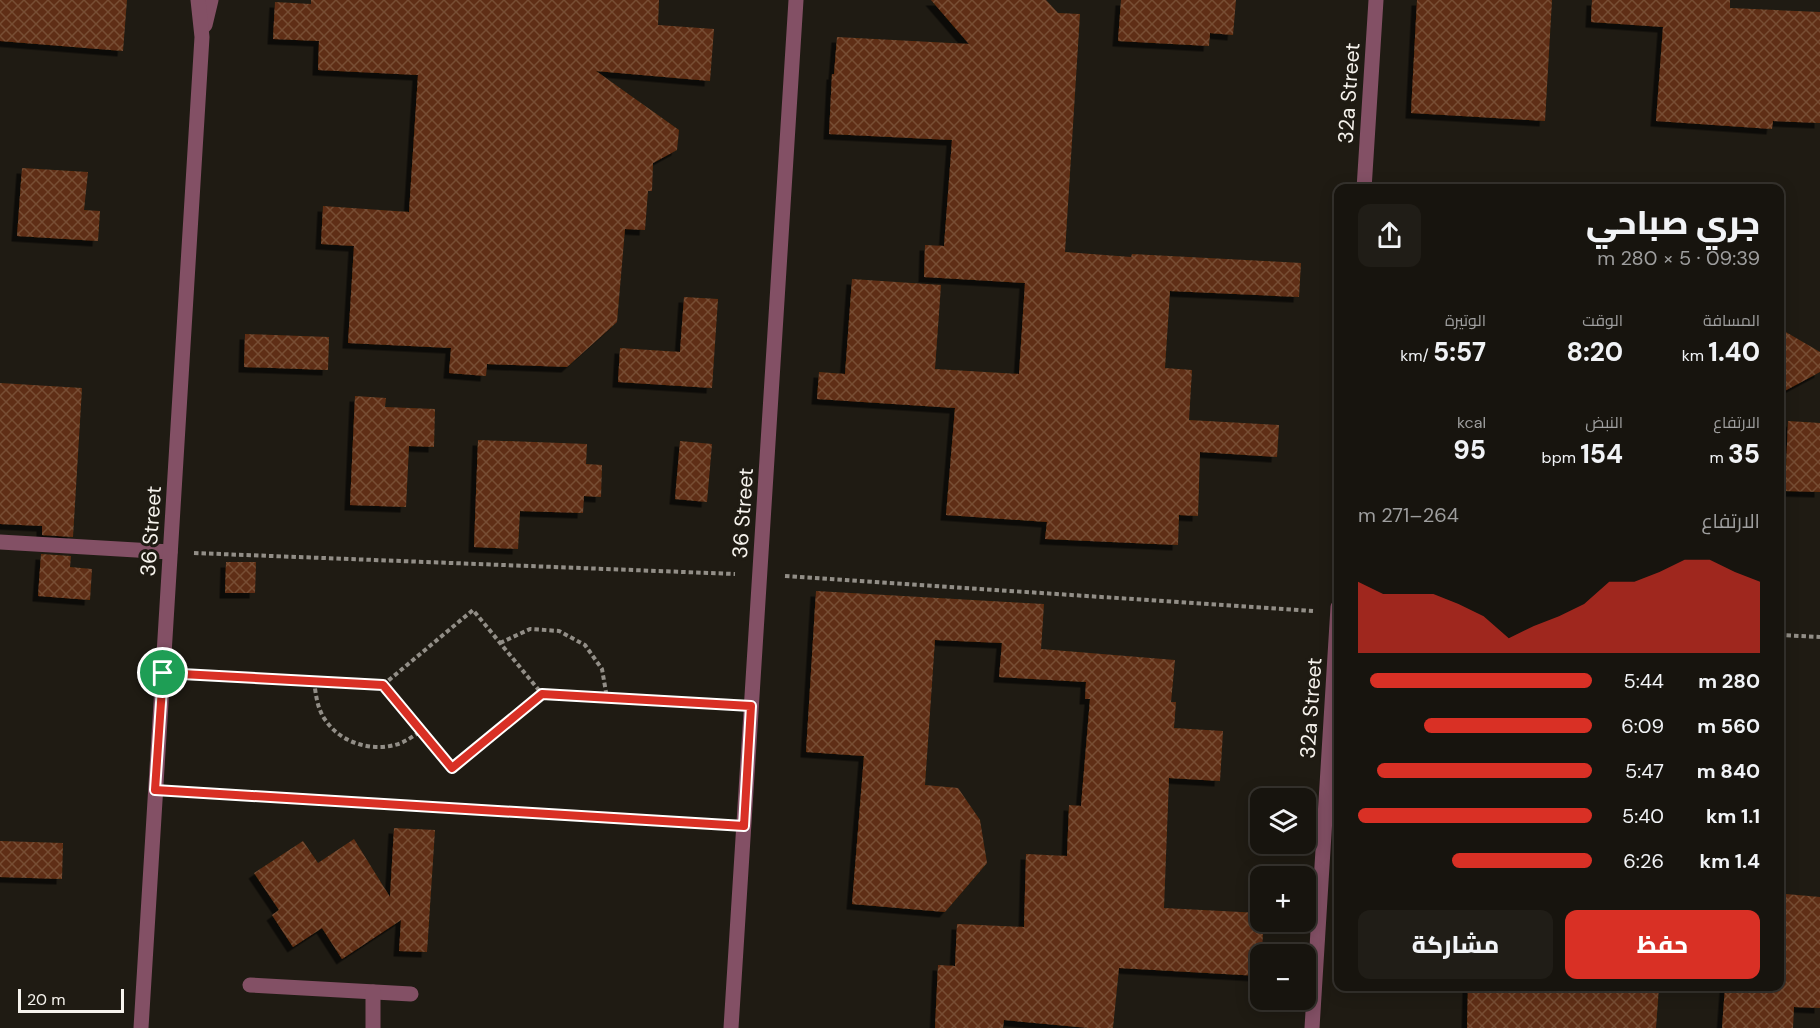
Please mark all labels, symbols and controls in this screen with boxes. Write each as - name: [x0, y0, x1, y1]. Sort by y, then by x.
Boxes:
- street label: 32a Street: [1332, 42, 1366, 144]
- text: جري صباحي: [1586, 201, 1760, 244]
- button: share: [1358, 204, 1421, 267]
- text: 09:39 · 5 × 280 m: [1597, 245, 1760, 271]
- text: الوتيرة: [1445, 310, 1486, 331]
- text: الوقت: [1582, 310, 1623, 331]
- text: المسافة: [1703, 310, 1760, 331]
- text: 5:57: [1433, 335, 1486, 369]
- text: 8:20: [1566, 335, 1623, 369]
- text: 1.40: [1708, 335, 1760, 369]
- text: /km: [1400, 345, 1433, 366]
- text: km: [1682, 345, 1708, 366]
- text: kcal: [1457, 412, 1486, 433]
- text: النبض: [1585, 412, 1623, 433]
- text: الارتفاع: [1713, 412, 1760, 433]
- text: 95: [1453, 433, 1486, 467]
- text: 154: [1580, 437, 1623, 471]
- text: 35: [1728, 437, 1760, 471]
- text: bpm: [1542, 447, 1580, 468]
- text: m: [1710, 447, 1728, 468]
- street label: 36 Street: [726, 467, 760, 559]
- street label: 36 Street: [134, 485, 168, 577]
- text: 264–271 m: [1358, 502, 1459, 528]
- text: الارتفاع: [1701, 508, 1760, 534]
- pin: [137, 647, 188, 698]
- icon: arrive: [146, 656, 179, 689]
- street label: 32a Street: [1294, 657, 1328, 759]
- text: 5:44: [1623, 668, 1664, 694]
- text: 280 m: [1698, 668, 1760, 694]
- text: 6:09: [1621, 713, 1664, 739]
- text: 560 m: [1697, 713, 1760, 739]
- text: 5:47: [1625, 758, 1664, 784]
- text: 840 m: [1697, 758, 1760, 784]
- map controls: [1250, 788, 1316, 1010]
- button: layers: [1250, 788, 1316, 854]
- text: 5:40: [1622, 803, 1664, 829]
- text: 1.1 km: [1706, 803, 1760, 829]
- text: 6:26: [1623, 848, 1664, 874]
- text: 1.4 km: [1700, 848, 1760, 874]
- button: +: [1250, 866, 1316, 932]
- button: مشاركة: [1358, 910, 1553, 979]
- button: حفظ: [1565, 910, 1760, 979]
- button: −: [1250, 944, 1316, 1010]
- scale bar: [18, 986, 124, 1014]
- text: 20 m: [27, 989, 66, 1010]

